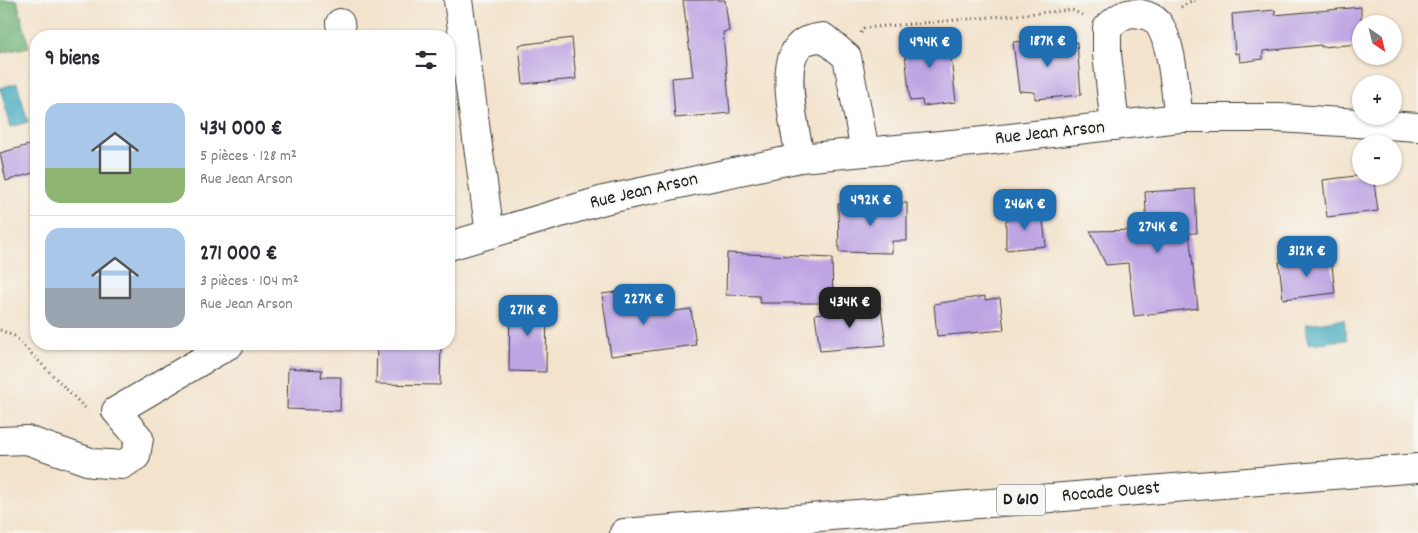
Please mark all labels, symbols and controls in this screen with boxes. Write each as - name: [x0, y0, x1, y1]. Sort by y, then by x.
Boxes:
- north arrow: [1352, 15, 1402, 65]
- map controls: [1352, 15, 1402, 185]
- pin: 187K €: [1007, 26, 1089, 68]
- pin: 494K €: [889, 27, 971, 69]
- text: 187K €: [1030, 30, 1066, 53]
- text: 494K €: [910, 31, 950, 54]
- text: 9 biens: [45, 45, 100, 75]
- icon: filters: [412, 46, 440, 74]
- button: +: [1352, 75, 1402, 125]
- text: 434 000 €: [200, 115, 282, 145]
- street label: Rue Jean Arson: [994, 115, 1106, 153]
- icon: home: [85, 123, 145, 183]
- button: −: [1352, 135, 1402, 185]
- text: 5 pièces · 128 m²: [200, 145, 297, 168]
- street label: Rue Jean Arson: [587, 166, 701, 218]
- text: Rue Jean Arson: [200, 168, 293, 191]
- pin: 492K €: [830, 184, 912, 227]
- pin: 246K €: [984, 188, 1066, 231]
- text: 492K €: [851, 189, 891, 212]
- text: 246K €: [1004, 193, 1046, 216]
- pin: 274K €: [1117, 212, 1199, 254]
- text: 274K €: [1138, 216, 1178, 239]
- pin: 312K €: [1266, 236, 1348, 278]
- text: 271 000 €: [200, 240, 278, 270]
- text: 312K €: [1288, 240, 1326, 263]
- icon: home: [85, 248, 145, 308]
- text: 3 pièces · 104 m²: [200, 270, 299, 293]
- pin: 227K €: [603, 284, 685, 326]
- pin: 434K €: [809, 286, 891, 329]
- text: 227K €: [624, 288, 664, 311]
- text: 434K €: [830, 291, 870, 314]
- text: Rue Jean Arson: [200, 293, 293, 316]
- pin: 271K €: [487, 294, 569, 337]
- text: 271K €: [510, 299, 546, 322]
- street label: Rocade Ouest: [1061, 475, 1161, 511]
- road number: D 610: [997, 484, 1045, 516]

